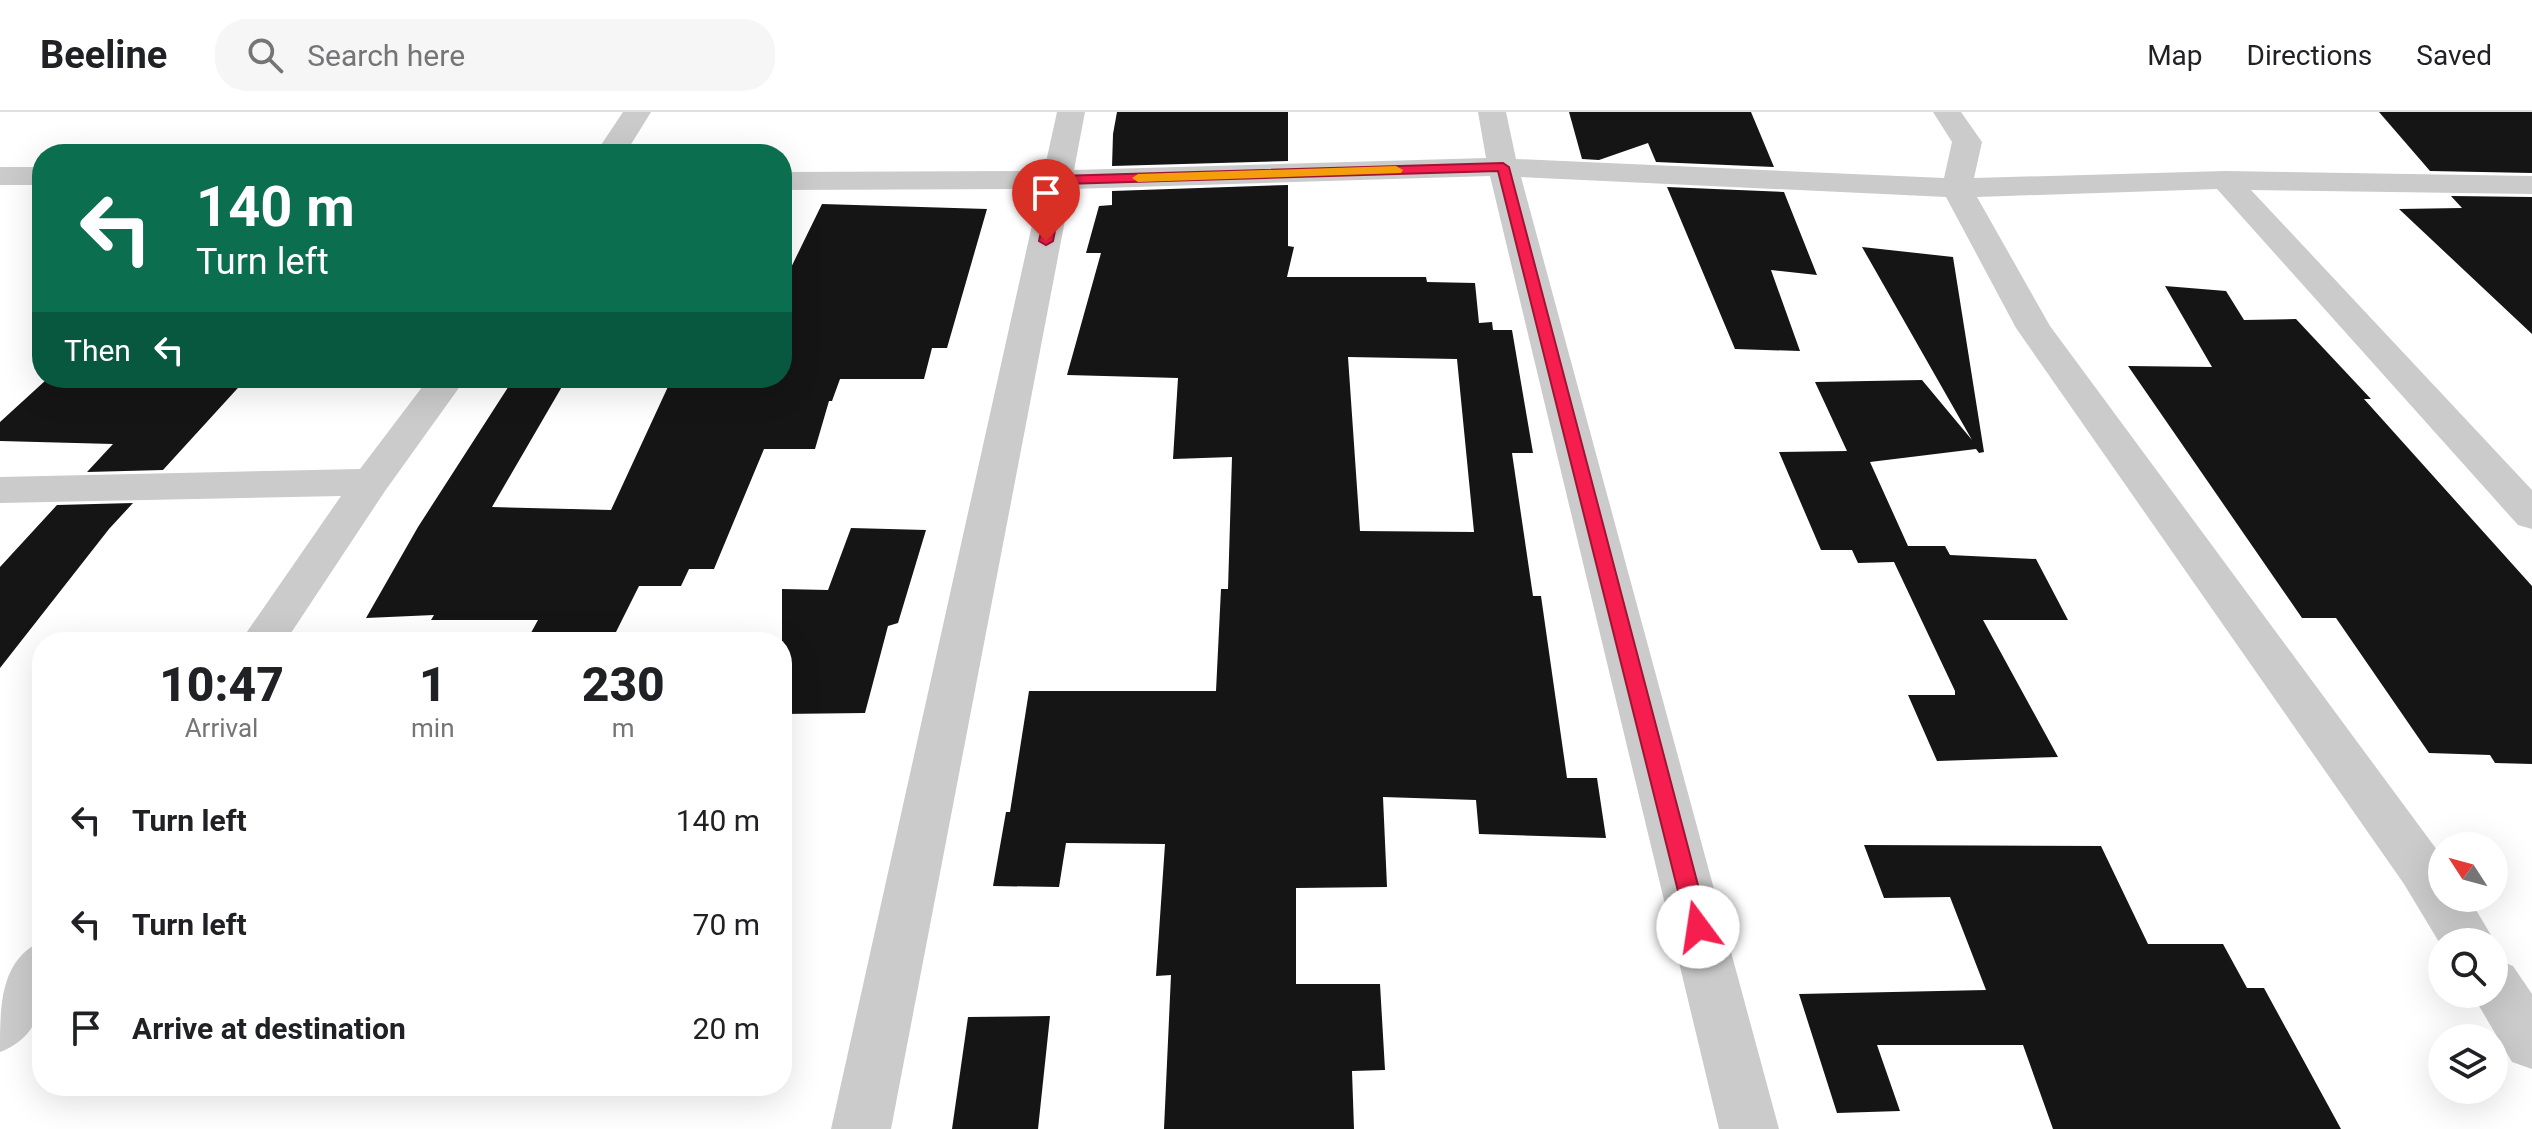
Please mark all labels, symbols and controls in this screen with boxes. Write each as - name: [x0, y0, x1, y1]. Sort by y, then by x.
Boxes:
- search box: [215, 19, 775, 91]
- text: Beeline: [40, 33, 167, 77]
- icon: search: [243, 33, 287, 77]
- text: Search here: [307, 38, 465, 73]
- text: Map: [2147, 39, 2203, 72]
- text: Directions: [2247, 39, 2372, 72]
- text: Saved: [2416, 39, 2492, 72]
- pin: [1012, 159, 1080, 241]
- icon: arrive: [1024, 171, 1068, 215]
- text: 140 m: [196, 174, 355, 240]
- icon: left: [64, 176, 168, 280]
- text: Turn left: [196, 241, 329, 283]
- icon: left: [147, 328, 191, 372]
- text: Then: [64, 333, 131, 368]
- text: 10:47: [159, 656, 284, 713]
- text: 1: [419, 656, 447, 713]
- text: 230: [582, 656, 665, 713]
- text: Arrival: [185, 713, 258, 743]
- text: min: [411, 713, 455, 743]
- text: m: [612, 713, 635, 743]
- icon: left: [64, 798, 108, 842]
- text: Turn left: [132, 803, 247, 838]
- text: 140 m: [676, 803, 760, 838]
- north arrow: [2428, 832, 2508, 912]
- map controls: [2428, 832, 2508, 1104]
- position arrow: [1656, 885, 1740, 969]
- icon: left: [64, 902, 108, 946]
- text: Turn left: [132, 907, 247, 942]
- text: 70 m: [693, 907, 760, 942]
- button: search: [2428, 928, 2508, 1008]
- icon: arrive: [64, 1006, 108, 1050]
- text: Arrive at destination: [132, 1011, 406, 1046]
- text: 20 m: [693, 1011, 760, 1046]
- button: layers: [2428, 1024, 2508, 1104]

